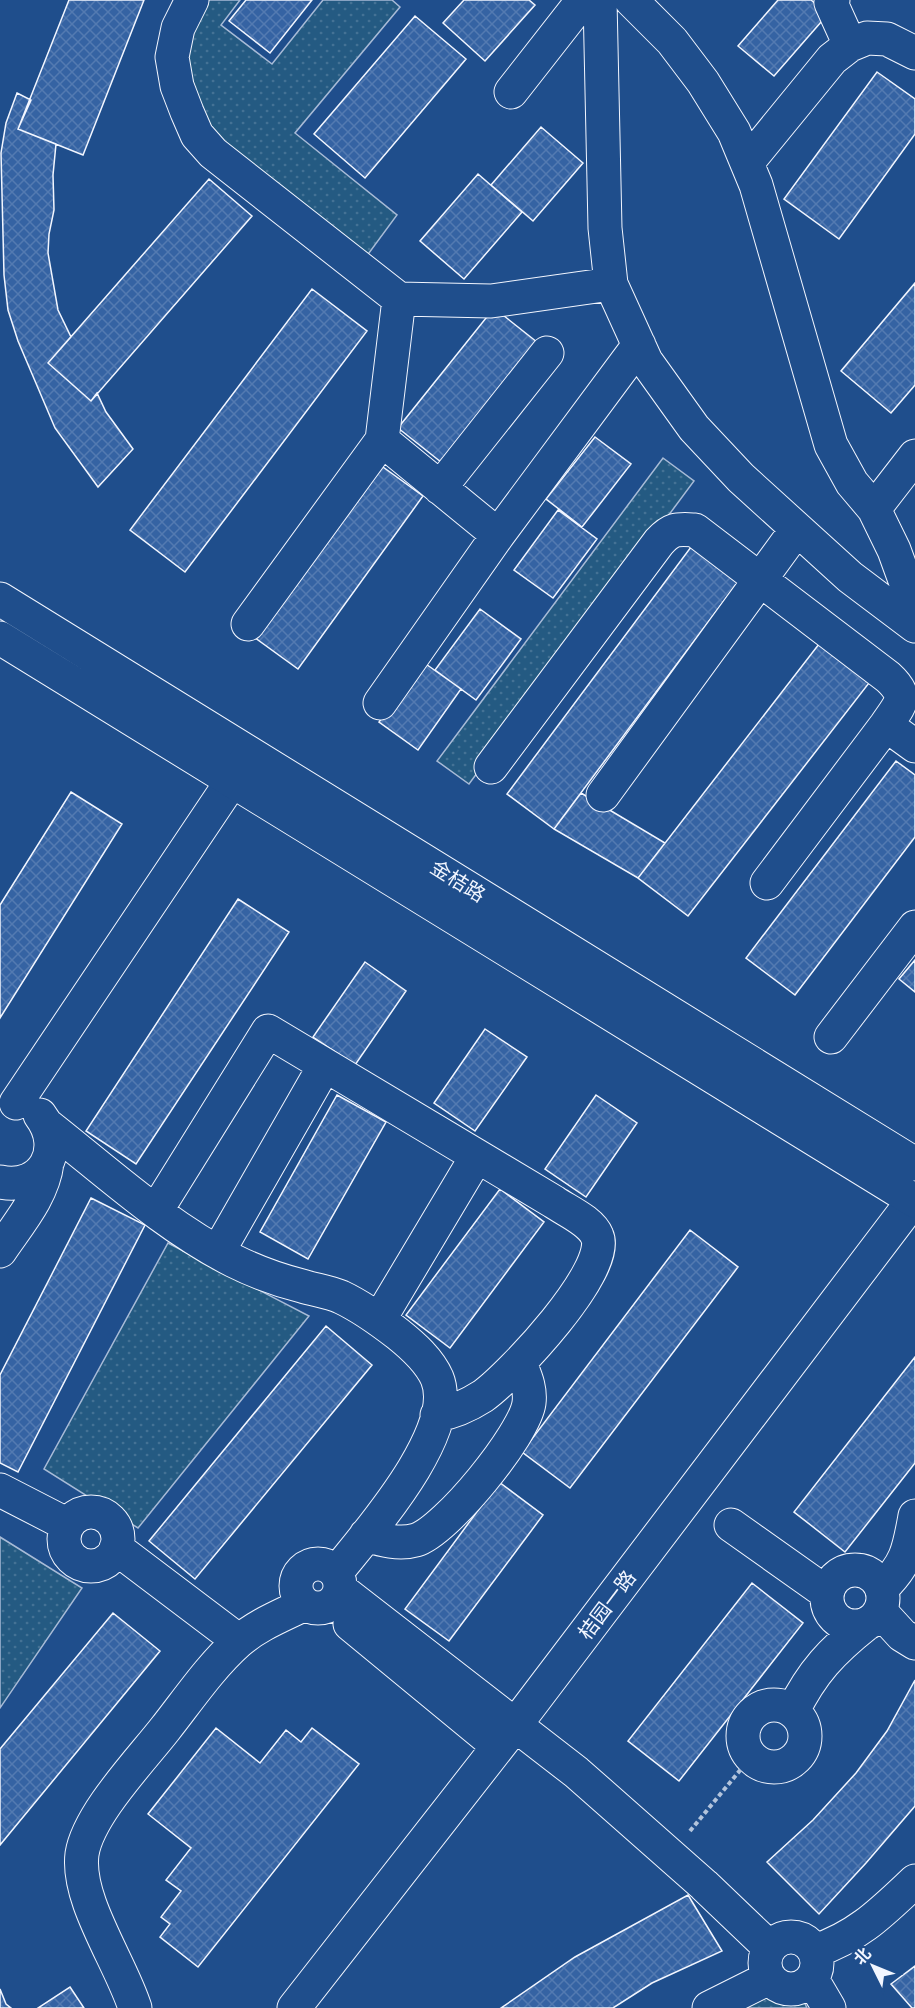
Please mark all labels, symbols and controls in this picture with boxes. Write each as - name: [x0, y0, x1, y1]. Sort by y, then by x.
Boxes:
- street label: 金桔路: [426, 855, 490, 907]
- street label: 桔园一路: [573, 1566, 641, 1644]
- north arrow: [843, 1936, 903, 1996]
- text: 北: [850, 1944, 875, 1968]

